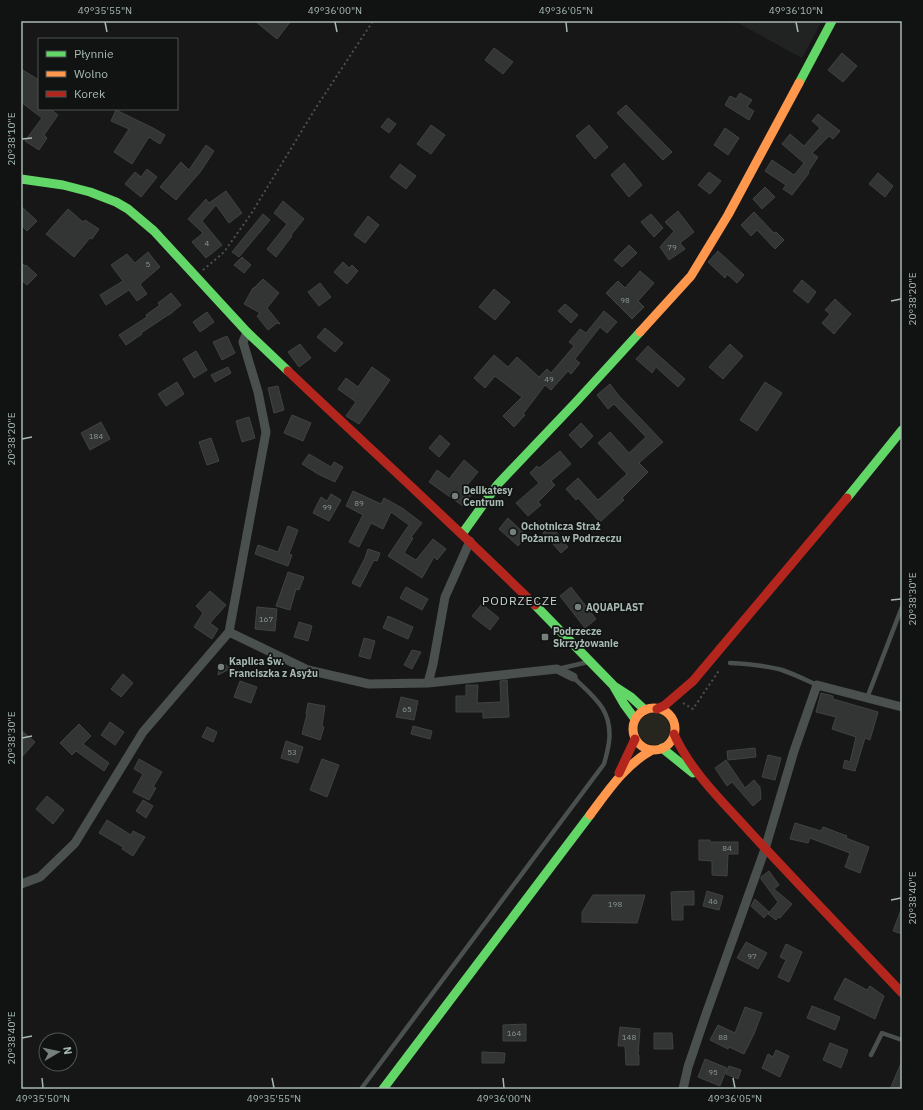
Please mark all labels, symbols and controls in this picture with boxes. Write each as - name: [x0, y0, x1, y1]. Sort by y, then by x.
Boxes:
- text: 49°35'55"N: [78, 4, 132, 17]
- text: 49°36'00"N: [308, 4, 362, 17]
- text: 49°36'05"N: [539, 4, 593, 17]
- text: 49°36'10"N: [769, 4, 823, 17]
- legend: [38, 38, 178, 110]
- text: Płynnie: [74, 46, 114, 61]
- text: Wolno: [74, 66, 108, 81]
- text: Korek: [74, 86, 106, 101]
- text: 20°38'10"E: [5, 112, 18, 166]
- house number: 4: [205, 238, 210, 248]
- house number: 79: [667, 242, 677, 252]
- house number: 5: [146, 259, 151, 269]
- text: 20°38'20"E: [906, 272, 919, 326]
- house number: 98: [620, 295, 630, 305]
- house number: 49: [544, 374, 554, 384]
- text: 20°38'20"E: [5, 412, 18, 466]
- house number: 184: [89, 431, 103, 441]
- place label: Delikatesy Centrum: [463, 484, 513, 509]
- marker: Delikatesy Centrum: [450, 491, 460, 501]
- house number: 89: [354, 498, 364, 508]
- house number: 99: [322, 502, 332, 512]
- place label: Ochotnicza Straż Pożarna w Podrzeczu: [521, 520, 622, 545]
- marker: Ochotnicza Straż Pożarna w Podrzeczu: [508, 527, 518, 537]
- text: 20°38'30"E: [906, 572, 919, 626]
- district label: PODRZECZE: [482, 593, 558, 608]
- place label: AQUAPLAST: [586, 601, 644, 614]
- marker: AQUAPLAST: [573, 602, 583, 612]
- house number: 167: [259, 614, 273, 624]
- place label: Podrzecze Skrzyżowanie: [553, 625, 619, 650]
- marker: Podrzecze Skrzyżowanie: [540, 632, 550, 642]
- place label: Kaplica Św. Franciszka z Asyżu: [229, 654, 318, 680]
- marker: Kaplica Św. Franciszka z Asyżu: [216, 662, 226, 672]
- house number: 65: [402, 704, 412, 714]
- text: 20°38'30"E: [5, 711, 18, 765]
- house number: 53: [287, 747, 297, 757]
- house number: 84: [722, 843, 732, 853]
- text: 20°38'40"E: [906, 871, 919, 925]
- house number: 46: [708, 896, 718, 906]
- house number: 198: [608, 899, 622, 909]
- house number: 97: [747, 951, 757, 961]
- text: 20°38'40"E: [5, 1011, 18, 1065]
- house number: 164: [507, 1028, 521, 1038]
- north arrow: [38, 1032, 78, 1072]
- house number: 148: [622, 1032, 636, 1042]
- house number: 88: [718, 1032, 728, 1042]
- text: N: [60, 1045, 75, 1055]
- house number: 95: [708, 1067, 718, 1077]
- text: 49°35'50"N: [16, 1092, 70, 1105]
- text: 49°35'55"N: [247, 1092, 301, 1105]
- text: 49°36'00"N: [477, 1092, 531, 1105]
- text: 49°36'05"N: [708, 1092, 762, 1105]

